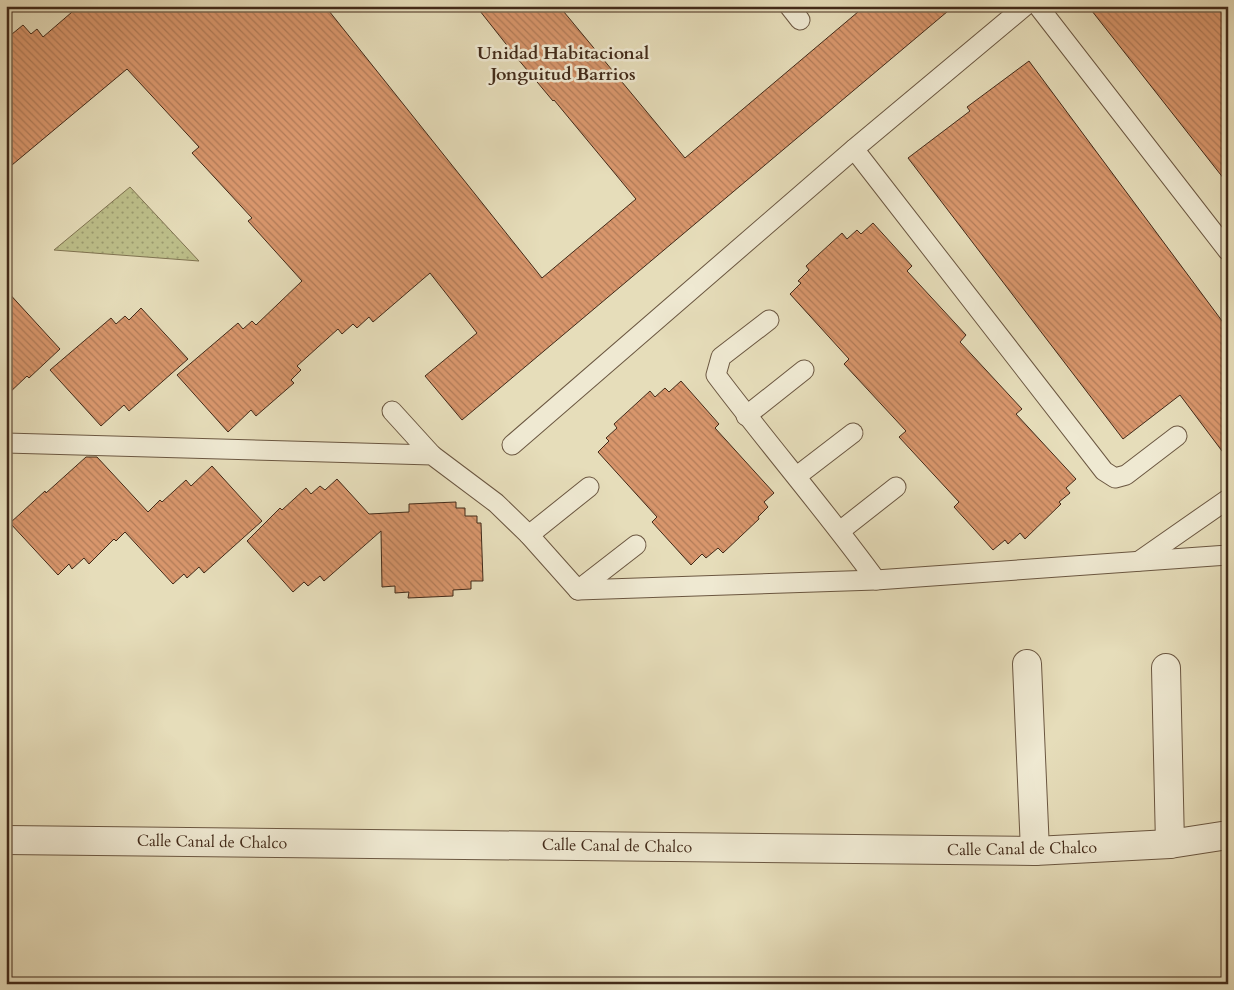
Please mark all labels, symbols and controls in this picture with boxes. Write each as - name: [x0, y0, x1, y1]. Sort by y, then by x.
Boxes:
- district label: Unidad Habitacional Jonguitud Barrios: [477, 41, 649, 87]
- street label: Calle Canal de Chalco: [137, 830, 288, 854]
- street label: Calle Canal de Chalco: [542, 834, 693, 858]
- street label: Calle Canal de Chalco: [947, 837, 1098, 861]

